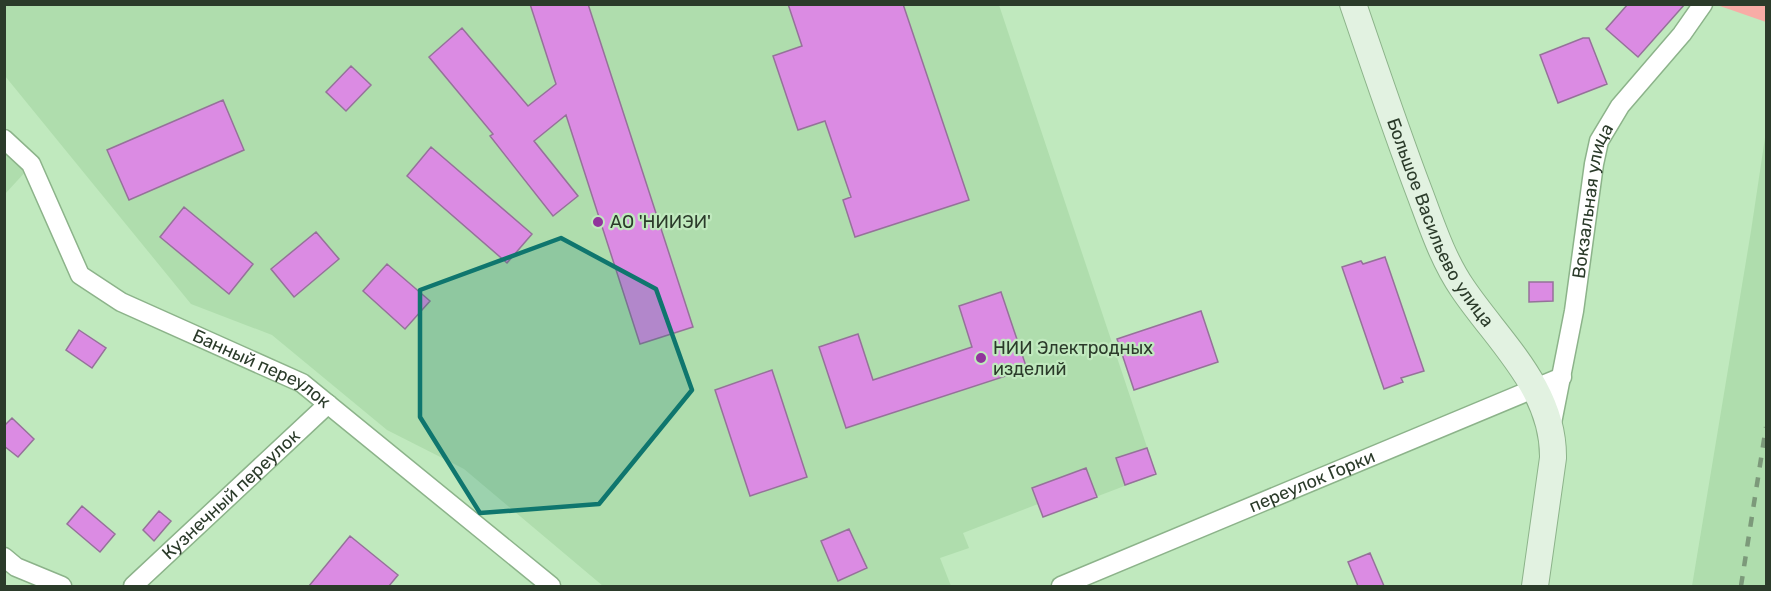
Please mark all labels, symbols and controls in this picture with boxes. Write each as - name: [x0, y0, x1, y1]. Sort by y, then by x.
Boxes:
- street label: Большое Васильево улица: [1382, 115, 1498, 331]
- street label: Вокзальная улица: [1568, 119, 1618, 280]
- place label: АО 'НИИЭИ': [610, 211, 711, 233]
- marker: АО 'НИИЭИ': [591, 215, 605, 229]
- street label: Банный переулок: [189, 324, 335, 413]
- place label: НИИ Электродных изделий: [993, 337, 1153, 380]
- marker: НИИ Электродных изделий: [974, 351, 988, 365]
- street label: Кузнечный переулок: [157, 425, 305, 564]
- street label: переулок Горки: [1246, 445, 1378, 517]

